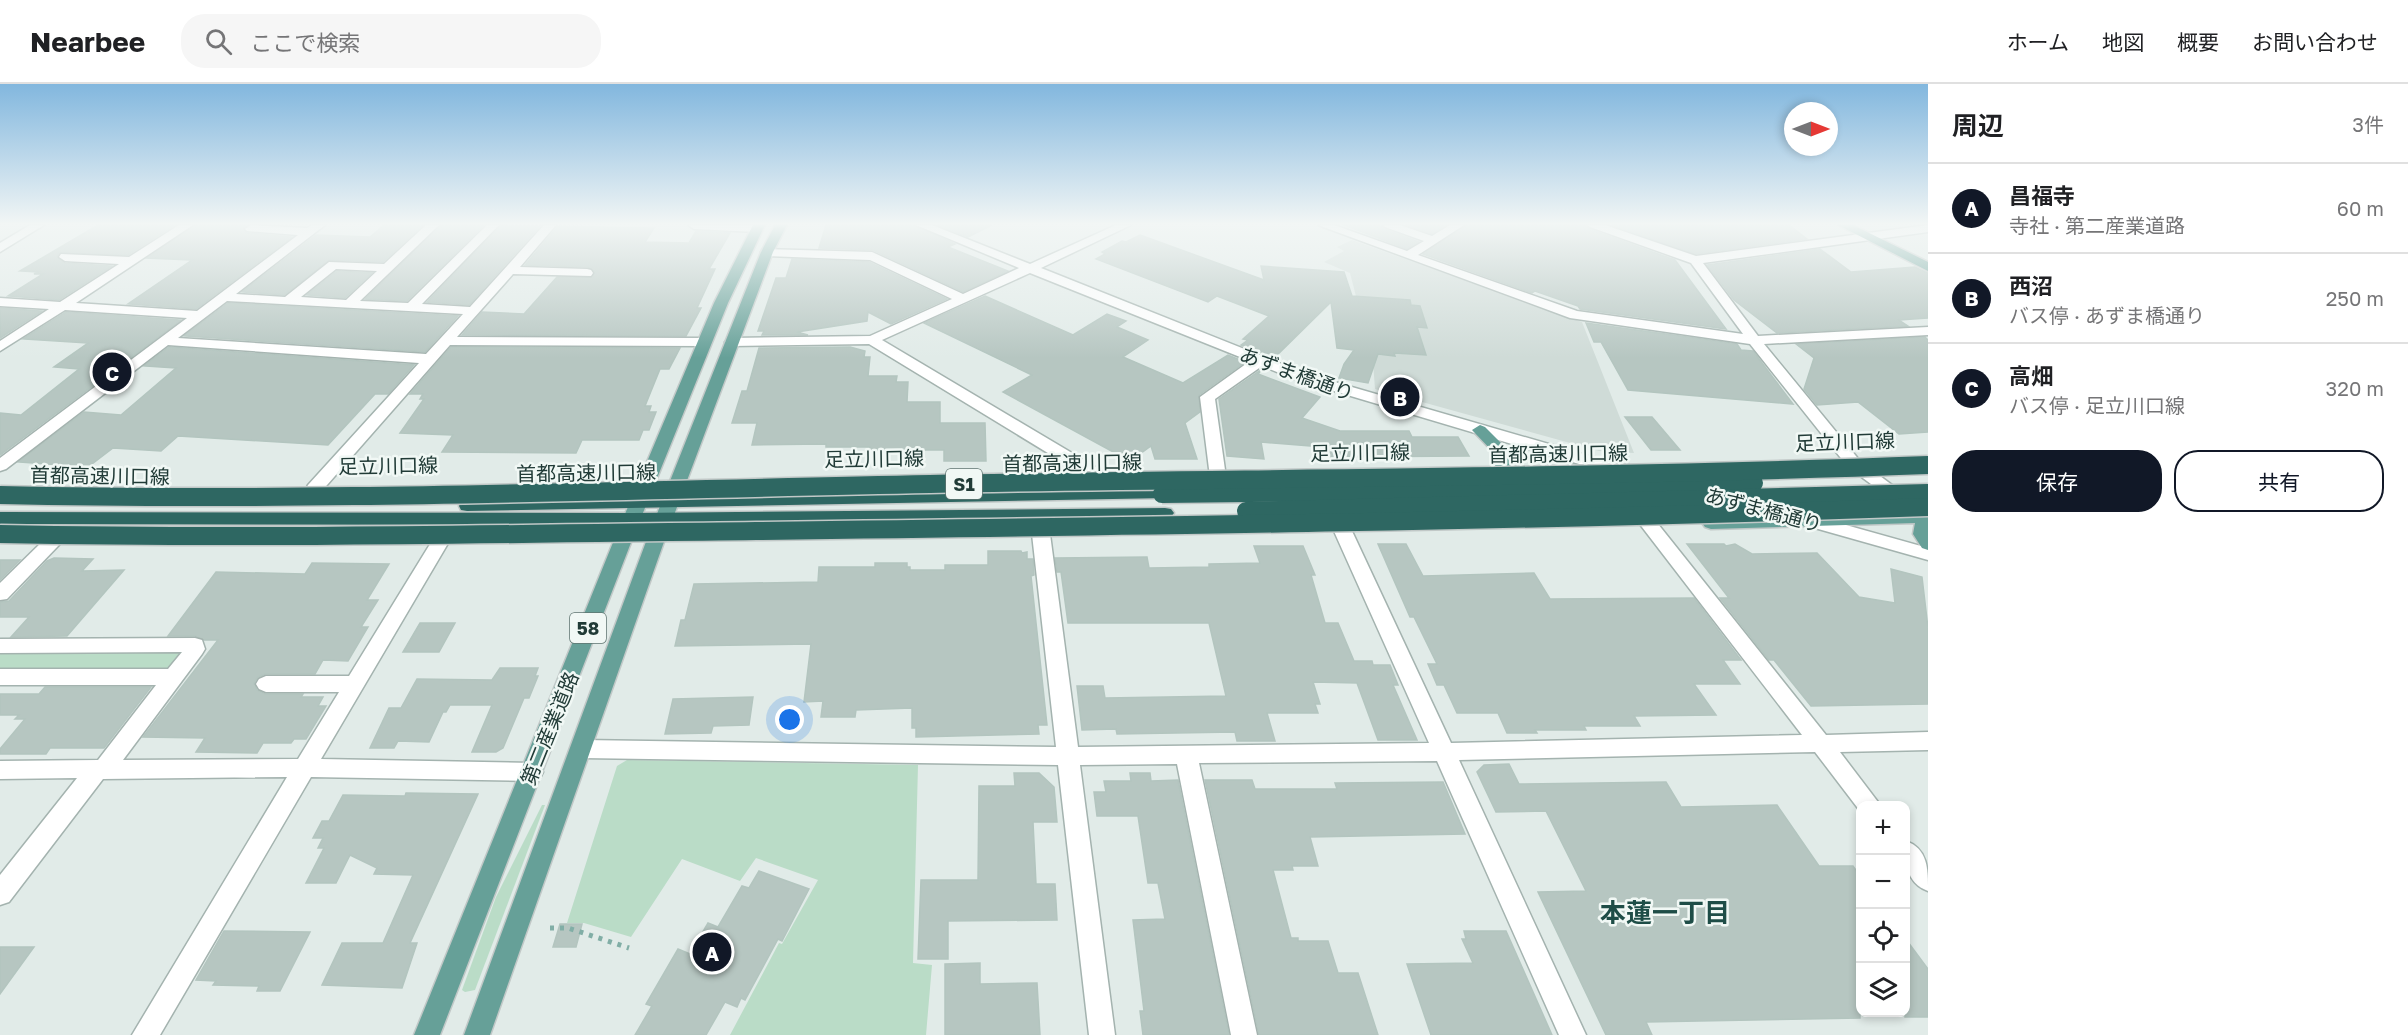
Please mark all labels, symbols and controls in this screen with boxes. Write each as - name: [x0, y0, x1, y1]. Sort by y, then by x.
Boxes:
- search box: [181, 14, 601, 68]
- text: Nearbee: [30, 25, 145, 58]
- icon: search: [202, 25, 235, 58]
- text: ここで検索: [250, 29, 360, 56]
- text: ホーム: [2007, 29, 2069, 55]
- text: 地図: [2102, 29, 2144, 55]
- text: 概要: [2177, 29, 2219, 55]
- text: お問い合わせ: [2252, 29, 2378, 55]
- north arrow: [1784, 102, 1838, 156]
- text: 周辺: [1952, 110, 2004, 141]
- text: 3件: [2352, 112, 2384, 136]
- text: 昌福寺: [2009, 182, 2075, 209]
- text: A: [1964, 196, 1979, 220]
- text: 60 m: [2337, 196, 2384, 220]
- text: 寺社 · 第二産業道路: [2009, 213, 2185, 237]
- text: 西沼: [2009, 272, 2053, 299]
- text: B: [1964, 286, 1979, 310]
- text: 250 m: [2326, 286, 2384, 310]
- text: バス停 · あずま橋通り: [2009, 303, 2205, 327]
- street label: あずま橋通り: [1237, 341, 1357, 405]
- pin: C: [92, 350, 132, 394]
- text: 高畑: [2009, 362, 2053, 389]
- pin: B: [1380, 374, 1420, 420]
- text: C: [1964, 376, 1979, 400]
- text: 320 m: [2326, 376, 2384, 400]
- text: バス停 · 足立川口線: [2009, 393, 2185, 417]
- street label: 足立川口線: [1795, 427, 1895, 455]
- street label: 足立川口線: [1310, 439, 1410, 465]
- street label: 首都高速川口線: [1488, 440, 1628, 466]
- street label: 足立川口線: [824, 445, 924, 471]
- street label: 首都高速川口線: [1002, 449, 1142, 475]
- button: 保存: [1952, 450, 2162, 512]
- button: 共有: [2174, 450, 2384, 512]
- street label: 足立川口線: [338, 452, 438, 478]
- street label: 首都高速川口線: [516, 459, 656, 485]
- street label: 首都高速川口線: [30, 462, 170, 488]
- road number: S1: [946, 469, 982, 499]
- street label: あずま橋通り: [1703, 482, 1825, 536]
- road number: 58: [570, 613, 606, 643]
- street label: 第二産業道路: [515, 668, 583, 788]
- your location: [775, 705, 804, 734]
- map controls: [1856, 801, 1910, 1017]
- button: +: [1856, 801, 1910, 855]
- button: −: [1856, 855, 1910, 909]
- district label: 本蓮一丁目: [1600, 897, 1730, 928]
- button: locate: [1856, 909, 1910, 963]
- pin: A: [692, 930, 732, 974]
- button: layers: [1856, 963, 1910, 1017]

